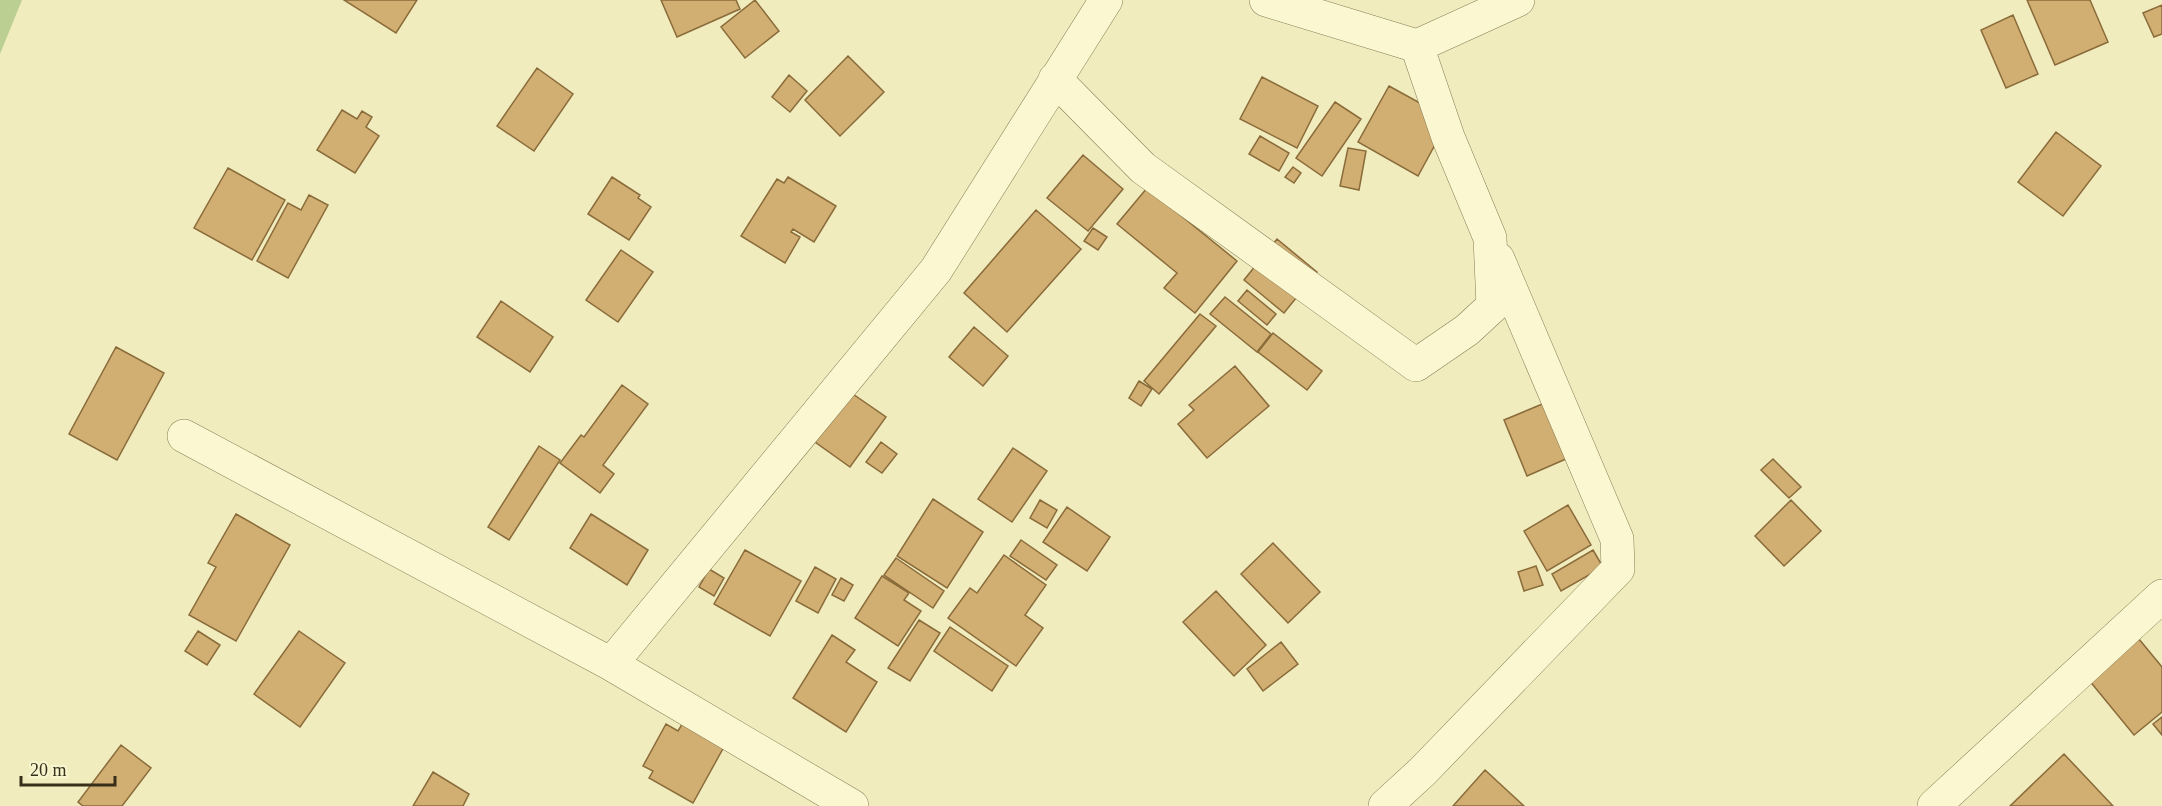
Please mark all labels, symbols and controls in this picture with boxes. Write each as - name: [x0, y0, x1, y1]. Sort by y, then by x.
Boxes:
- scale bar: [21, 749, 116, 787]
- text: 20 m: [30, 760, 67, 780]

